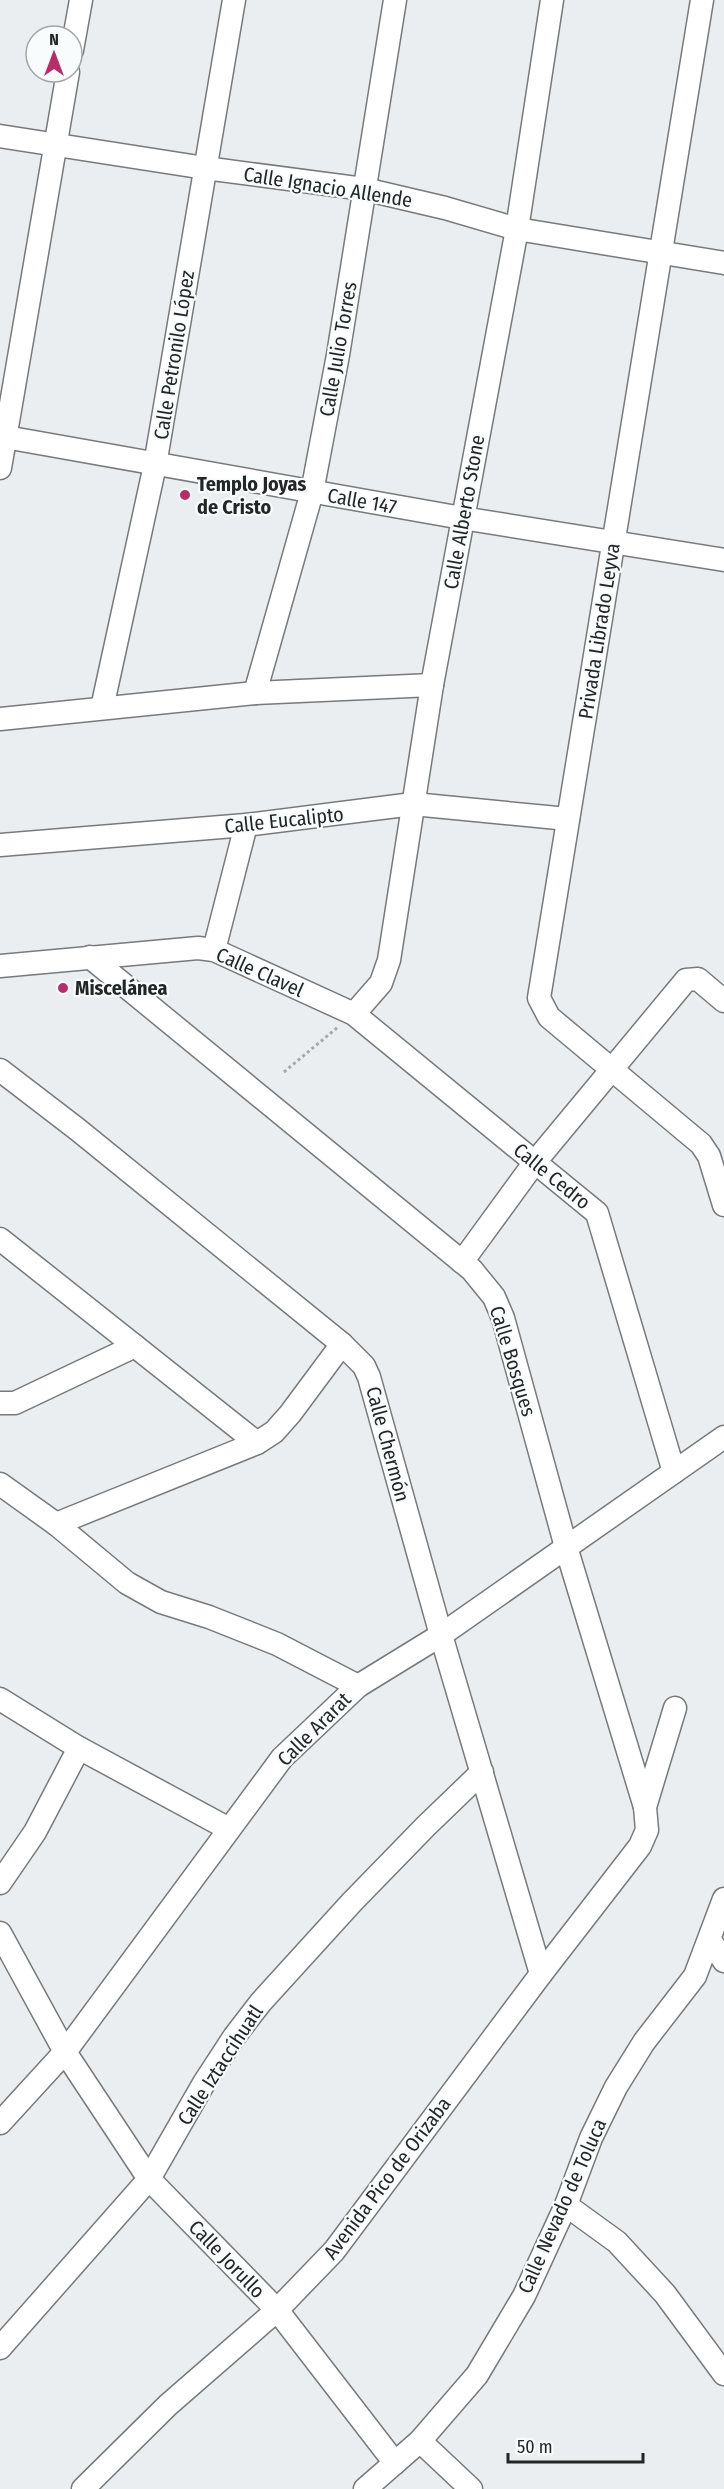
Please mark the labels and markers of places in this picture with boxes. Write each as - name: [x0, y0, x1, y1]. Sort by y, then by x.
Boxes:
- place label: Templo Joyas de Cristo: [197, 472, 306, 519]
- marker: Templo Joyas de Cristo: [178, 488, 192, 502]
- place label: Miscelánea: [75, 976, 168, 1000]
- marker: Miscelánea: [56, 981, 70, 995]

